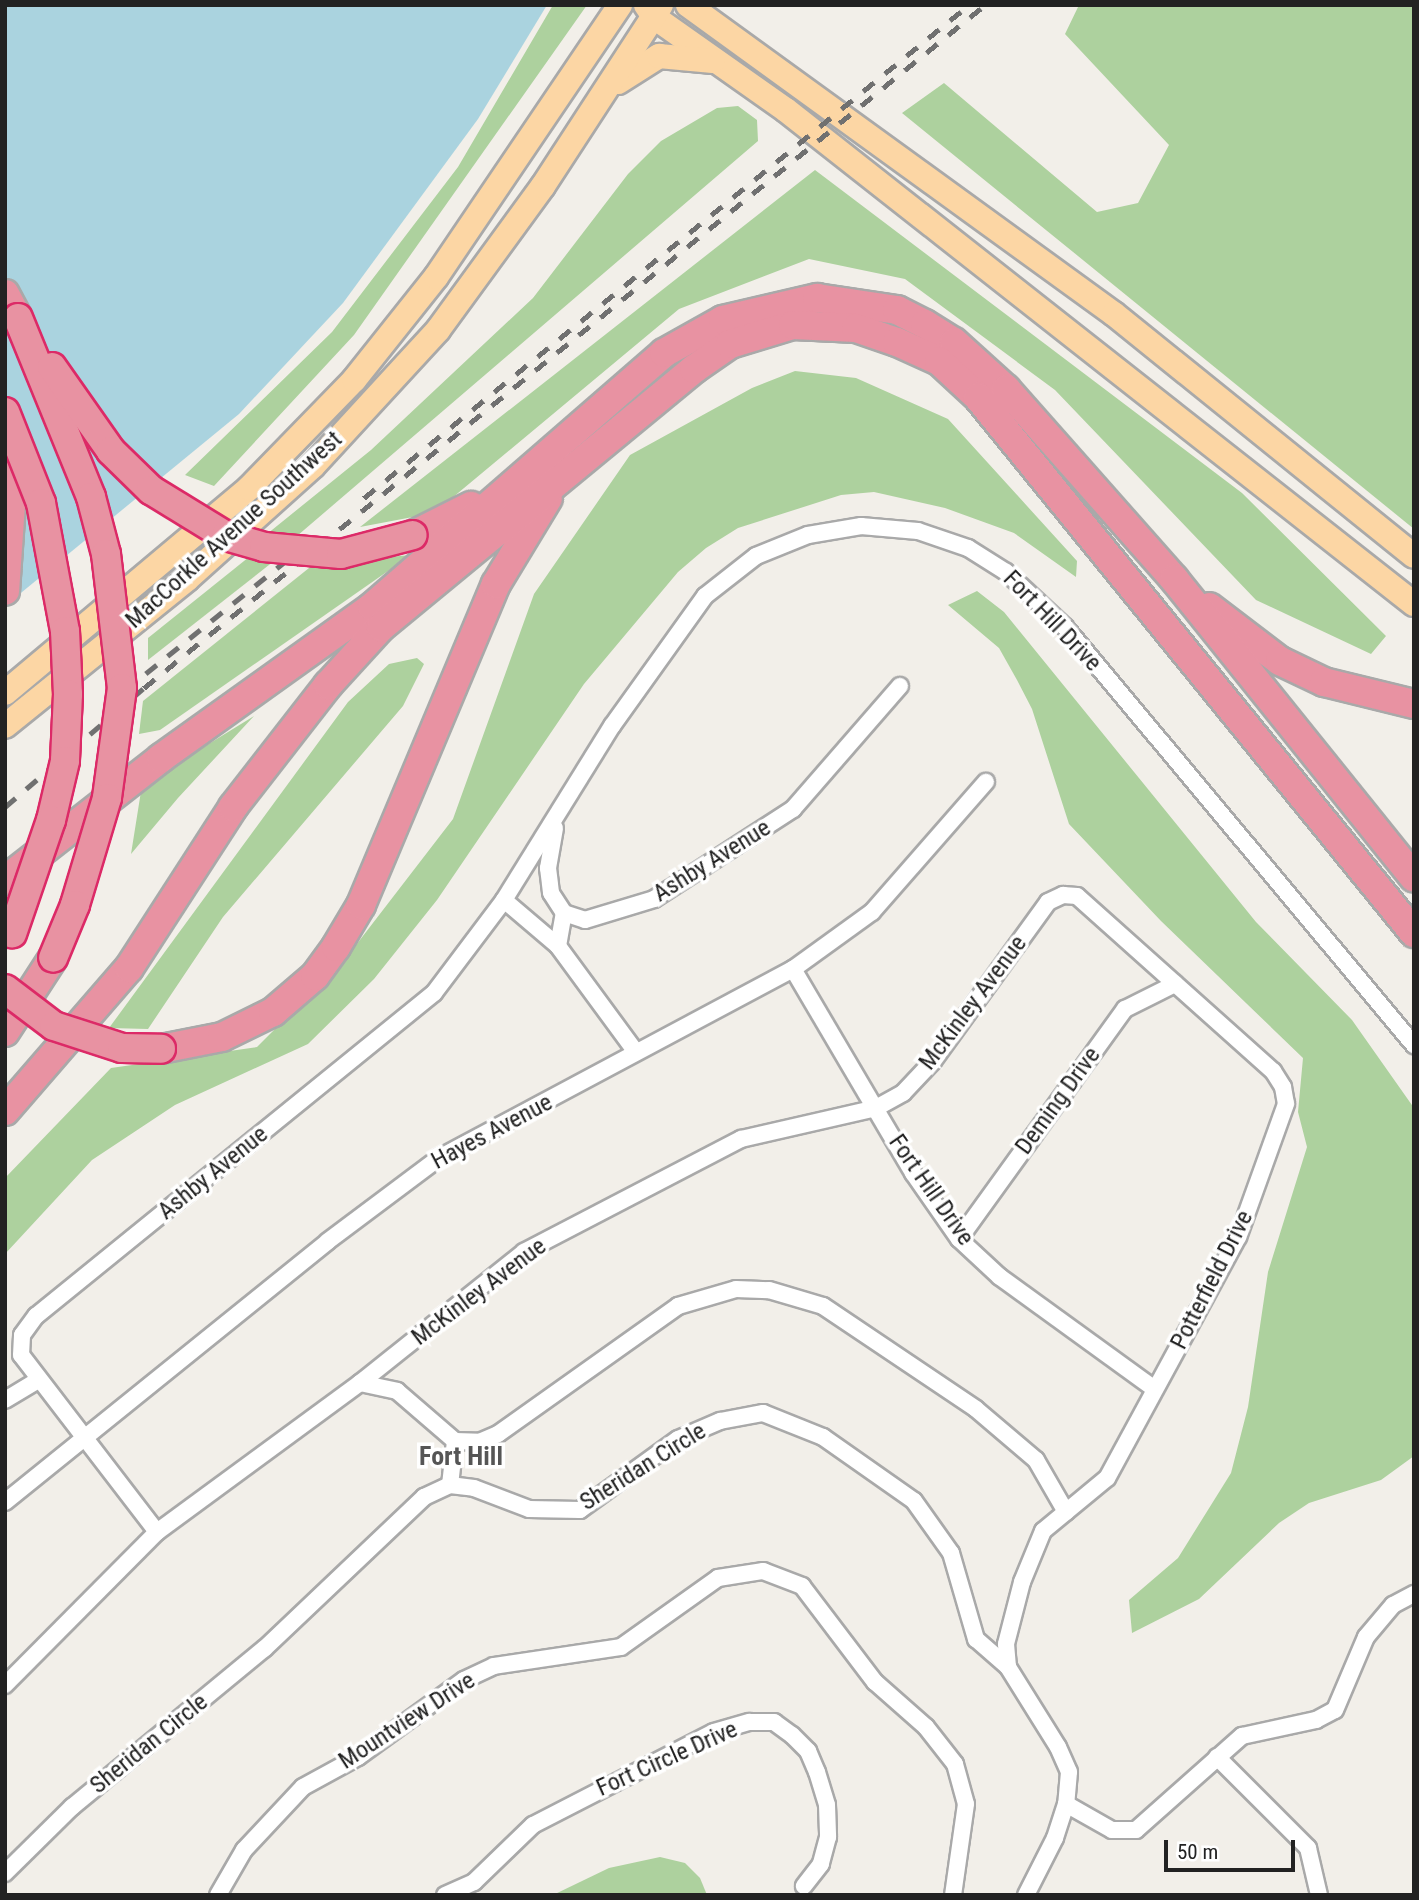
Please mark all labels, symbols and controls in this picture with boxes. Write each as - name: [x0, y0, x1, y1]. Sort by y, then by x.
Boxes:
- street label: MacCorkle Avenue Southwest: [120, 425, 348, 635]
- street label: Fort Hill Drive: [997, 565, 1107, 677]
- street label: Ashby Avenue: [648, 814, 776, 908]
- street label: McKinley Avenue: [913, 930, 1033, 1076]
- street label: Deming Drive: [1010, 1042, 1106, 1160]
- street label: Hayes Avenue: [427, 1088, 557, 1176]
- street label: Ashby Avenue: [152, 1120, 274, 1226]
- street label: Fort Hill Drive: [882, 1129, 980, 1251]
- street label: Potterfield Drive: [1165, 1206, 1259, 1354]
- street label: McKinley Avenue: [406, 1232, 552, 1352]
- street label: Sheridan Circle: [575, 1417, 711, 1517]
- district label: Fort Hill: [419, 1441, 503, 1473]
- street label: Mountview Drive: [334, 1666, 480, 1776]
- street label: Sheridan Circle: [84, 1688, 214, 1800]
- street label: Fort Circle Drive: [592, 1715, 742, 1803]
- scale bar: [1167, 1826, 1298, 1870]
- text: 50 m: [1177, 1840, 1218, 1864]

